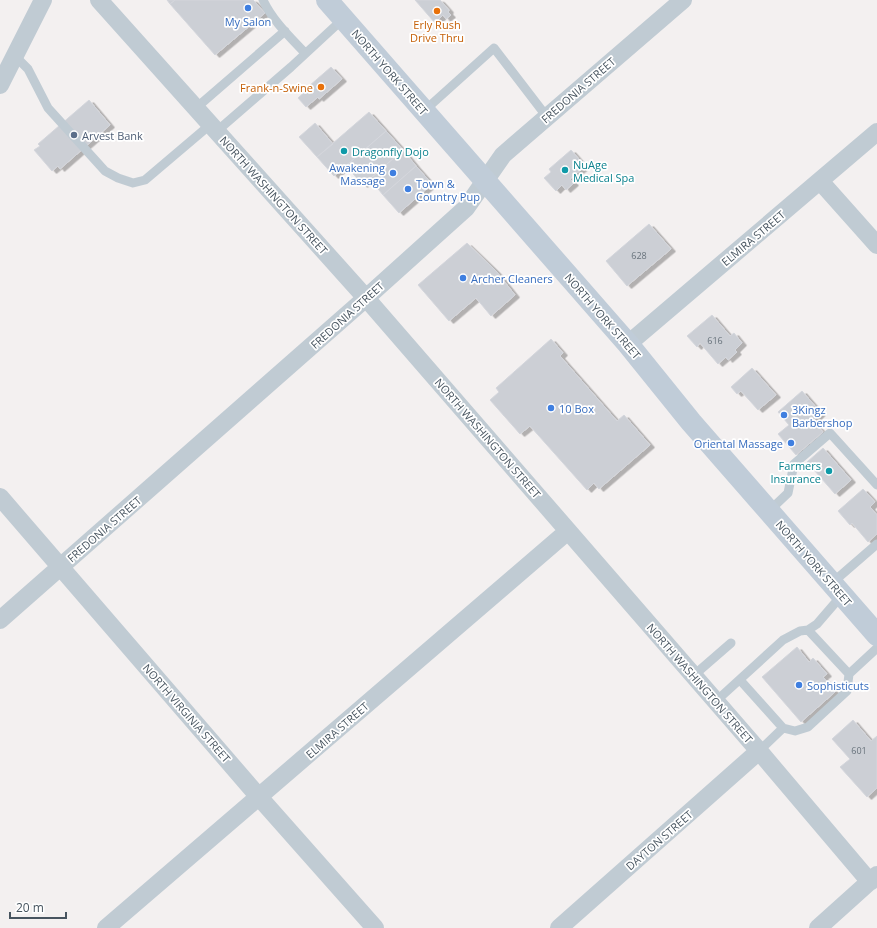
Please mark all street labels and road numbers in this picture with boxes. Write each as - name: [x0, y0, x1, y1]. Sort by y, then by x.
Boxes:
- street label: NORTH YORK STREET: [349, 26, 431, 118]
- street label: FREDONIA STREET: [538, 54, 618, 126]
- street label: NORTH WASHINGTON STREET: [217, 133, 331, 257]
- street label: ELMIRA STREET: [718, 207, 788, 269]
- street label: NORTH YORK STREET: [562, 270, 644, 362]
- street label: FREDONIA STREET: [307, 278, 387, 352]
- street label: NORTH WASHINGTON STREET: [432, 375, 544, 501]
- street label: FREDONIA STREET: [64, 493, 144, 565]
- street label: NORTH YORK STREET: [773, 517, 855, 609]
- street label: NORTH WASHINGTON STREET: [644, 620, 756, 746]
- street label: NORTH VIRGINIA STREET: [140, 660, 234, 766]
- street label: ELMIRA STREET: [302, 699, 372, 761]
- street label: DAYTON STREET: [622, 807, 696, 873]

